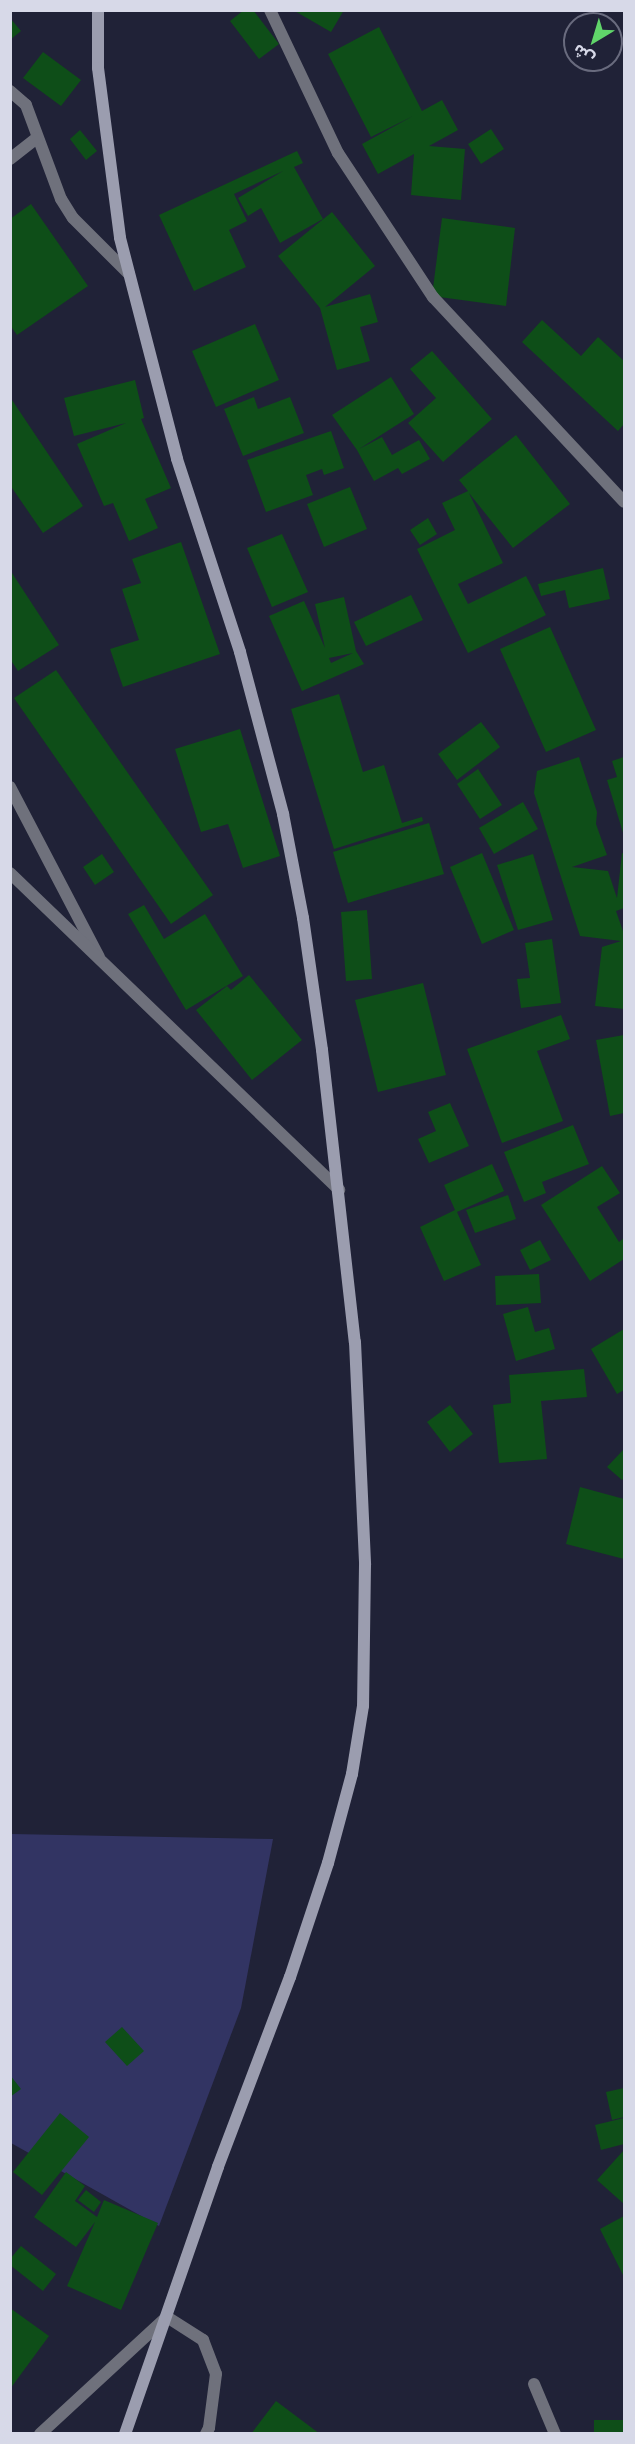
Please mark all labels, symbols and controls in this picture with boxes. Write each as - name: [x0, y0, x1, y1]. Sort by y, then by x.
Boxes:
- north arrow: [563, 12, 623, 72]
- text: ش: [568, 40, 598, 69]

